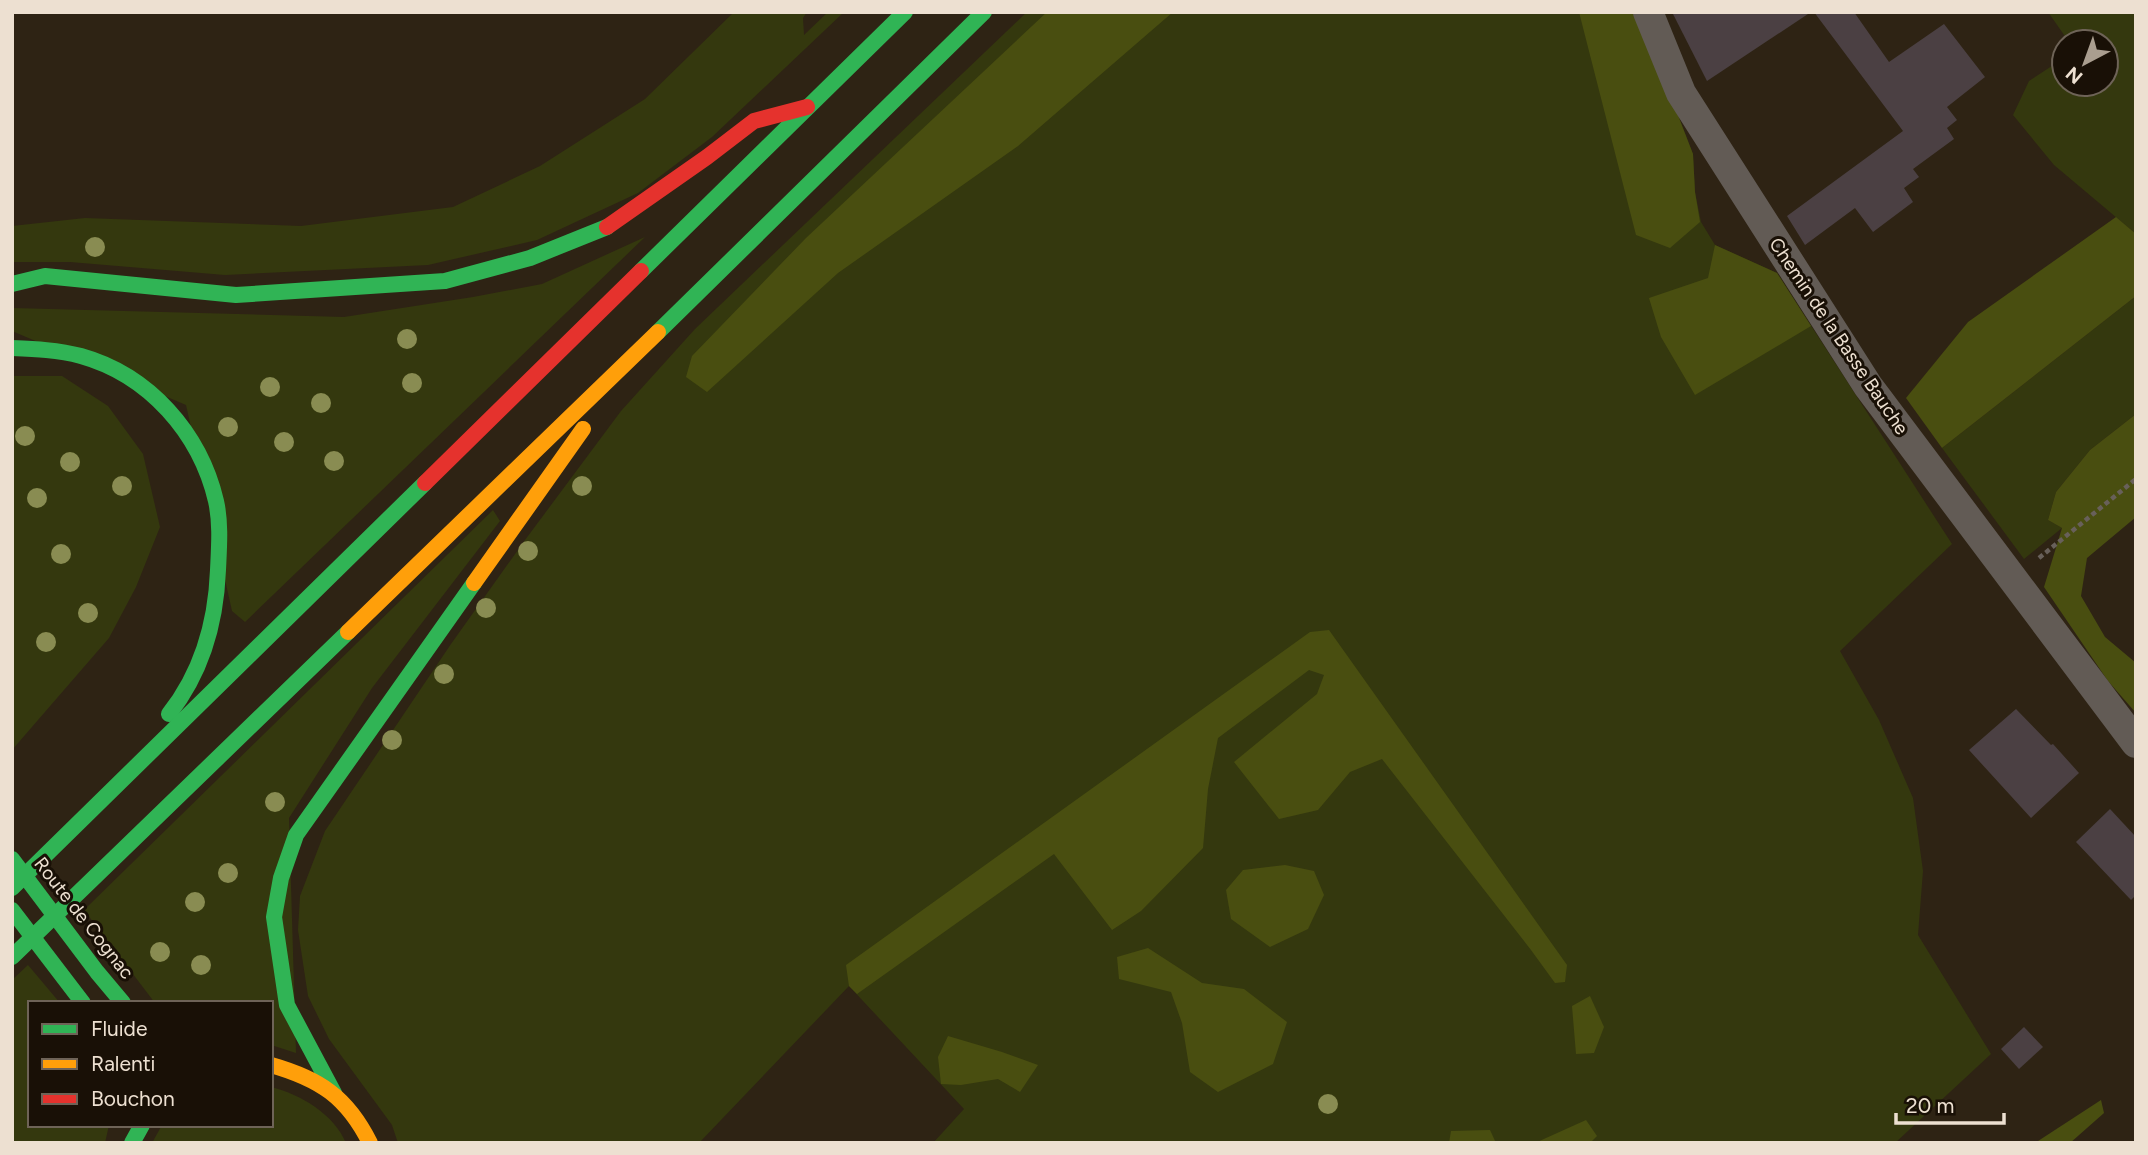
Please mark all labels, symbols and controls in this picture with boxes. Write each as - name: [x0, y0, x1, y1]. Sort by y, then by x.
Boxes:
- north arrow: [2050, 28, 2120, 98]
- text: N: [2061, 62, 2087, 89]
- street label: Chemin de la Basse Bauche: [1764, 233, 1914, 439]
- street label: Route de Cognac: [29, 852, 139, 984]
- legend: [28, 1001, 273, 1127]
- text: Fluide: [91, 1016, 147, 1041]
- text: Ralenti: [91, 1051, 155, 1076]
- scale bar: [1896, 1082, 2004, 1126]
- text: Bouchon: [91, 1086, 175, 1111]
- text: 20 m: [1906, 1093, 1954, 1118]

